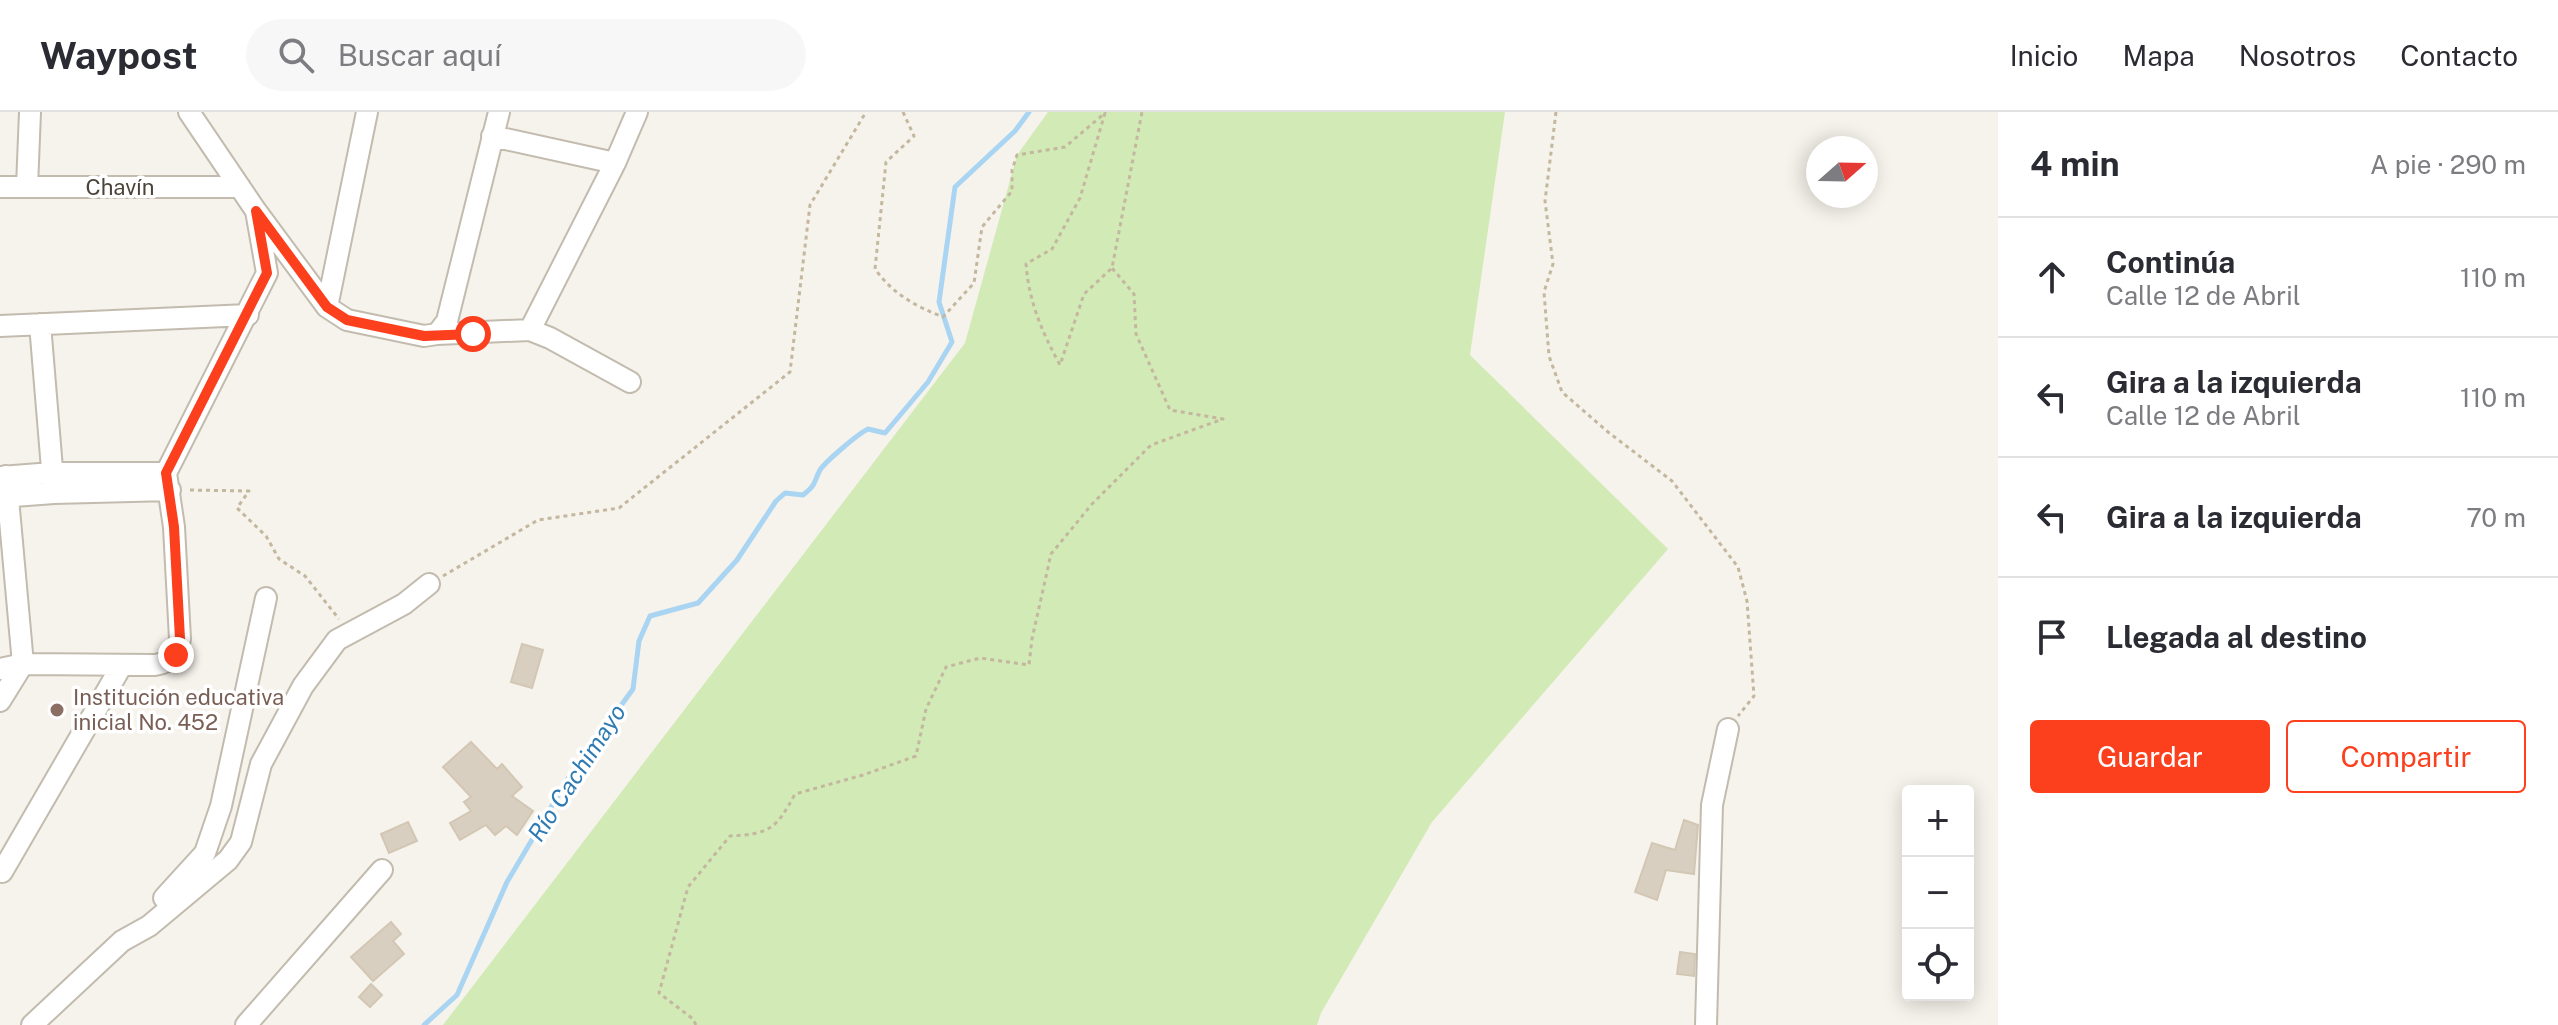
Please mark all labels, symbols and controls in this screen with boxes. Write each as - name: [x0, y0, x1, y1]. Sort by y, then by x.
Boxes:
- search box: [246, 19, 806, 91]
- text: Waypost: [40, 33, 198, 78]
- icon: search: [274, 33, 318, 77]
- text: Buscar aquí: [338, 37, 501, 73]
- text: Inicio: [2010, 39, 2078, 72]
- text: Mapa: [2122, 39, 2195, 72]
- text: Nosotros: [2239, 39, 2356, 72]
- text: Contacto: [2400, 39, 2518, 72]
- north arrow: [1806, 136, 1878, 208]
- text: 4 min: [2030, 144, 2120, 184]
- text: A pie · 290 m: [2370, 149, 2526, 180]
- street label: Chavín: [86, 174, 154, 200]
- text: Continúa: [2106, 244, 2235, 280]
- icon: ahead: [2030, 255, 2074, 299]
- text: 110 m: [2460, 262, 2526, 293]
- text: Calle 12 de Abril: [2106, 280, 2301, 311]
- route start: [455, 316, 491, 352]
- text: Gira a la izquierda: [2106, 364, 2362, 400]
- icon: left: [2030, 375, 2074, 419]
- text: 110 m: [2460, 382, 2526, 413]
- text: Calle 12 de Abril: [2106, 400, 2301, 431]
- icon: left: [2030, 495, 2074, 539]
- text: Gira a la izquierda: [2106, 499, 2362, 535]
- text: 70 m: [2466, 502, 2526, 533]
- icon: arrive: [2030, 615, 2074, 659]
- text: Llegada al destino: [2106, 619, 2367, 655]
- route end: [158, 637, 194, 673]
- place label: Institución educativa inicial No. 452: [73, 684, 284, 735]
- water label: Río Cachimayo: [521, 699, 631, 846]
- marker: Institución educativa inicial No. 452: [48, 701, 66, 719]
- button: Guardar: [2030, 720, 2270, 793]
- button: Compartir: [2286, 720, 2526, 793]
- map controls: [1902, 785, 1974, 1001]
- button: +: [1902, 785, 1974, 857]
- button: −: [1902, 857, 1974, 929]
- button: locate: [1902, 929, 1974, 1001]

